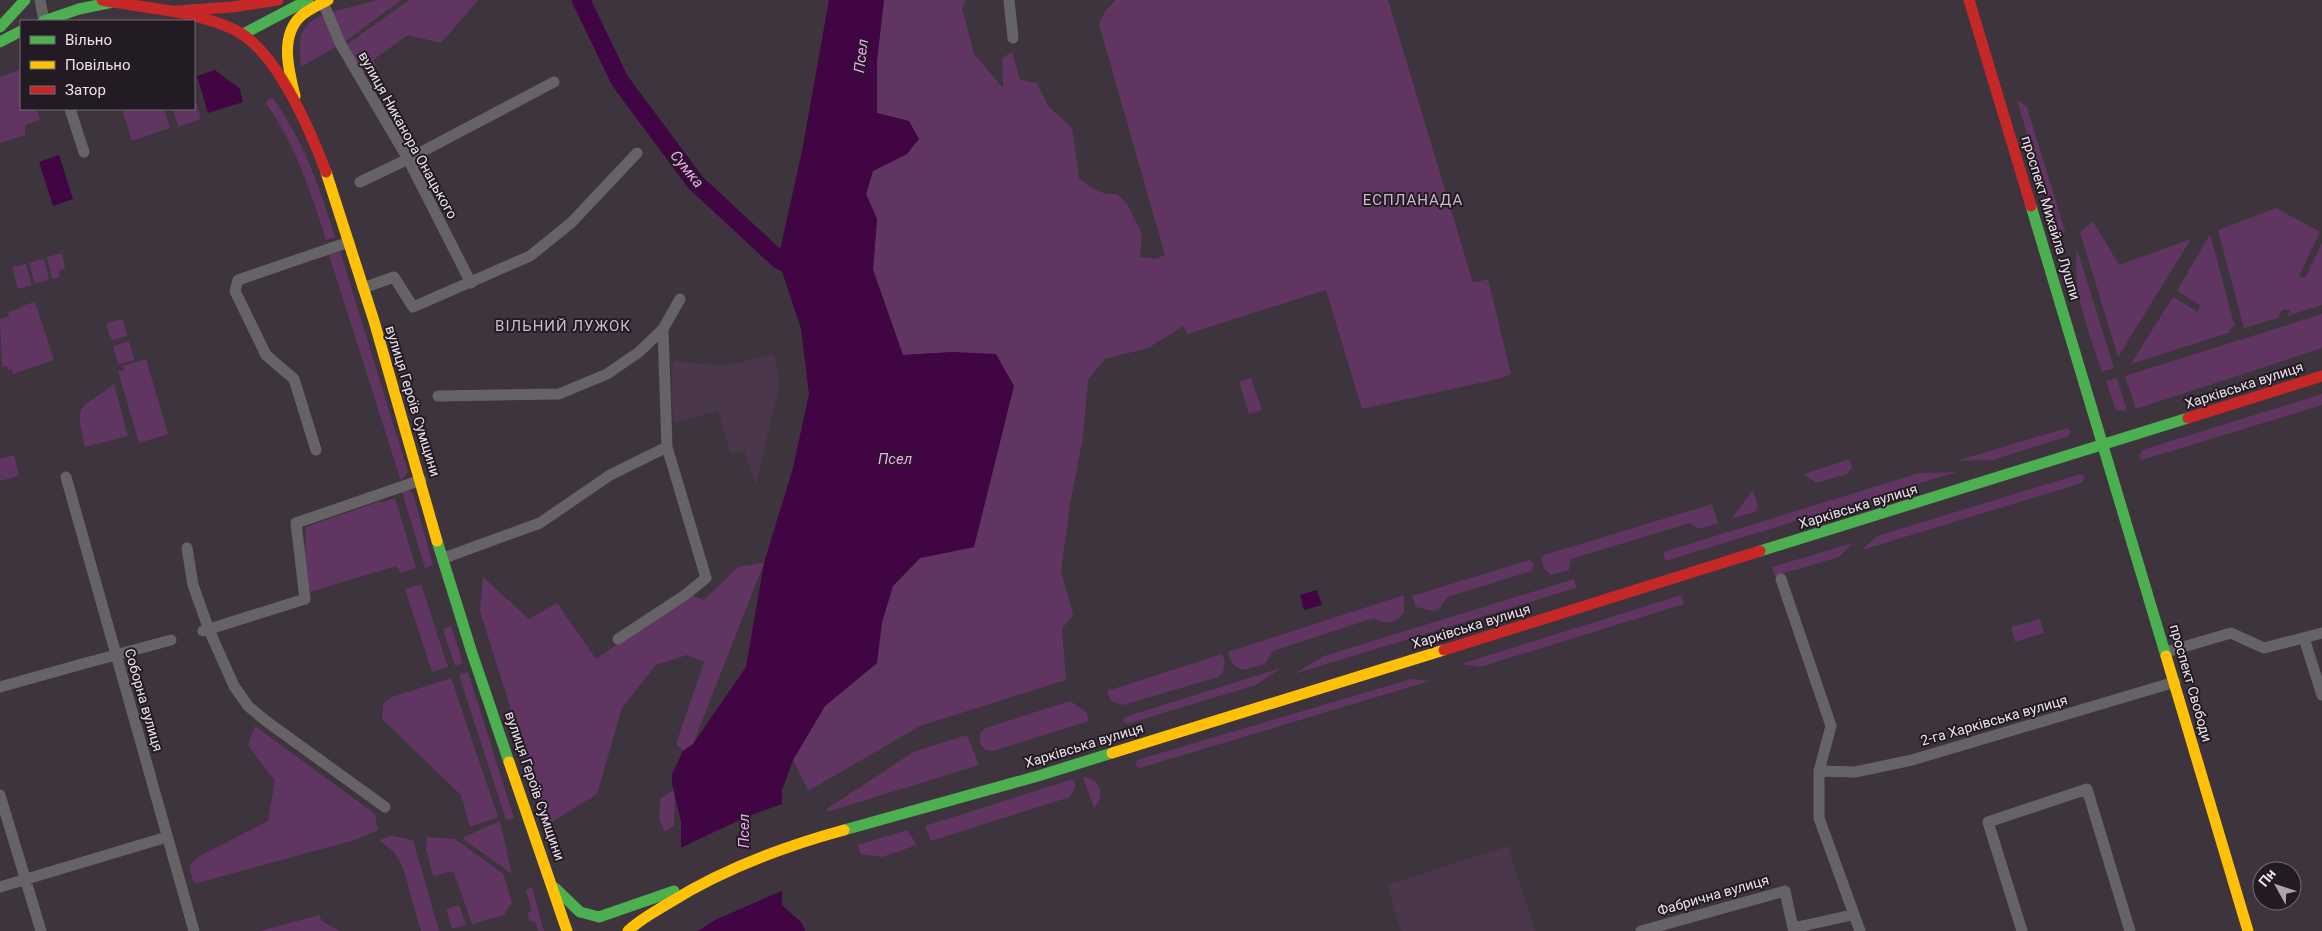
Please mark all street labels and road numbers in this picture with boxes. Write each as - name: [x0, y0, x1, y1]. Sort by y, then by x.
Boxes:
- street label: вулиця Никанора Онацького: [355, 49, 461, 221]
- street label: проспект Михайла Лушпи: [2018, 134, 2084, 302]
- street label: вулиця Героїв Сумщини: [382, 324, 444, 478]
- street label: Харківська вулиця: [2183, 358, 2305, 412]
- street label: Харківська вулиця: [1797, 480, 1919, 532]
- street label: Харківська вулиця: [1410, 600, 1532, 652]
- street label: проспект Свободи: [2167, 622, 2215, 744]
- street label: Соборна вулиця: [122, 647, 166, 753]
- street label: 2-га Харківська вулиця: [1919, 691, 2069, 749]
- street label: вулиця Героїв Сумщини: [502, 709, 568, 863]
- street label: Харківська вулиця: [1023, 719, 1145, 771]
- street label: Фабрична вулиця: [1655, 871, 1771, 919]

